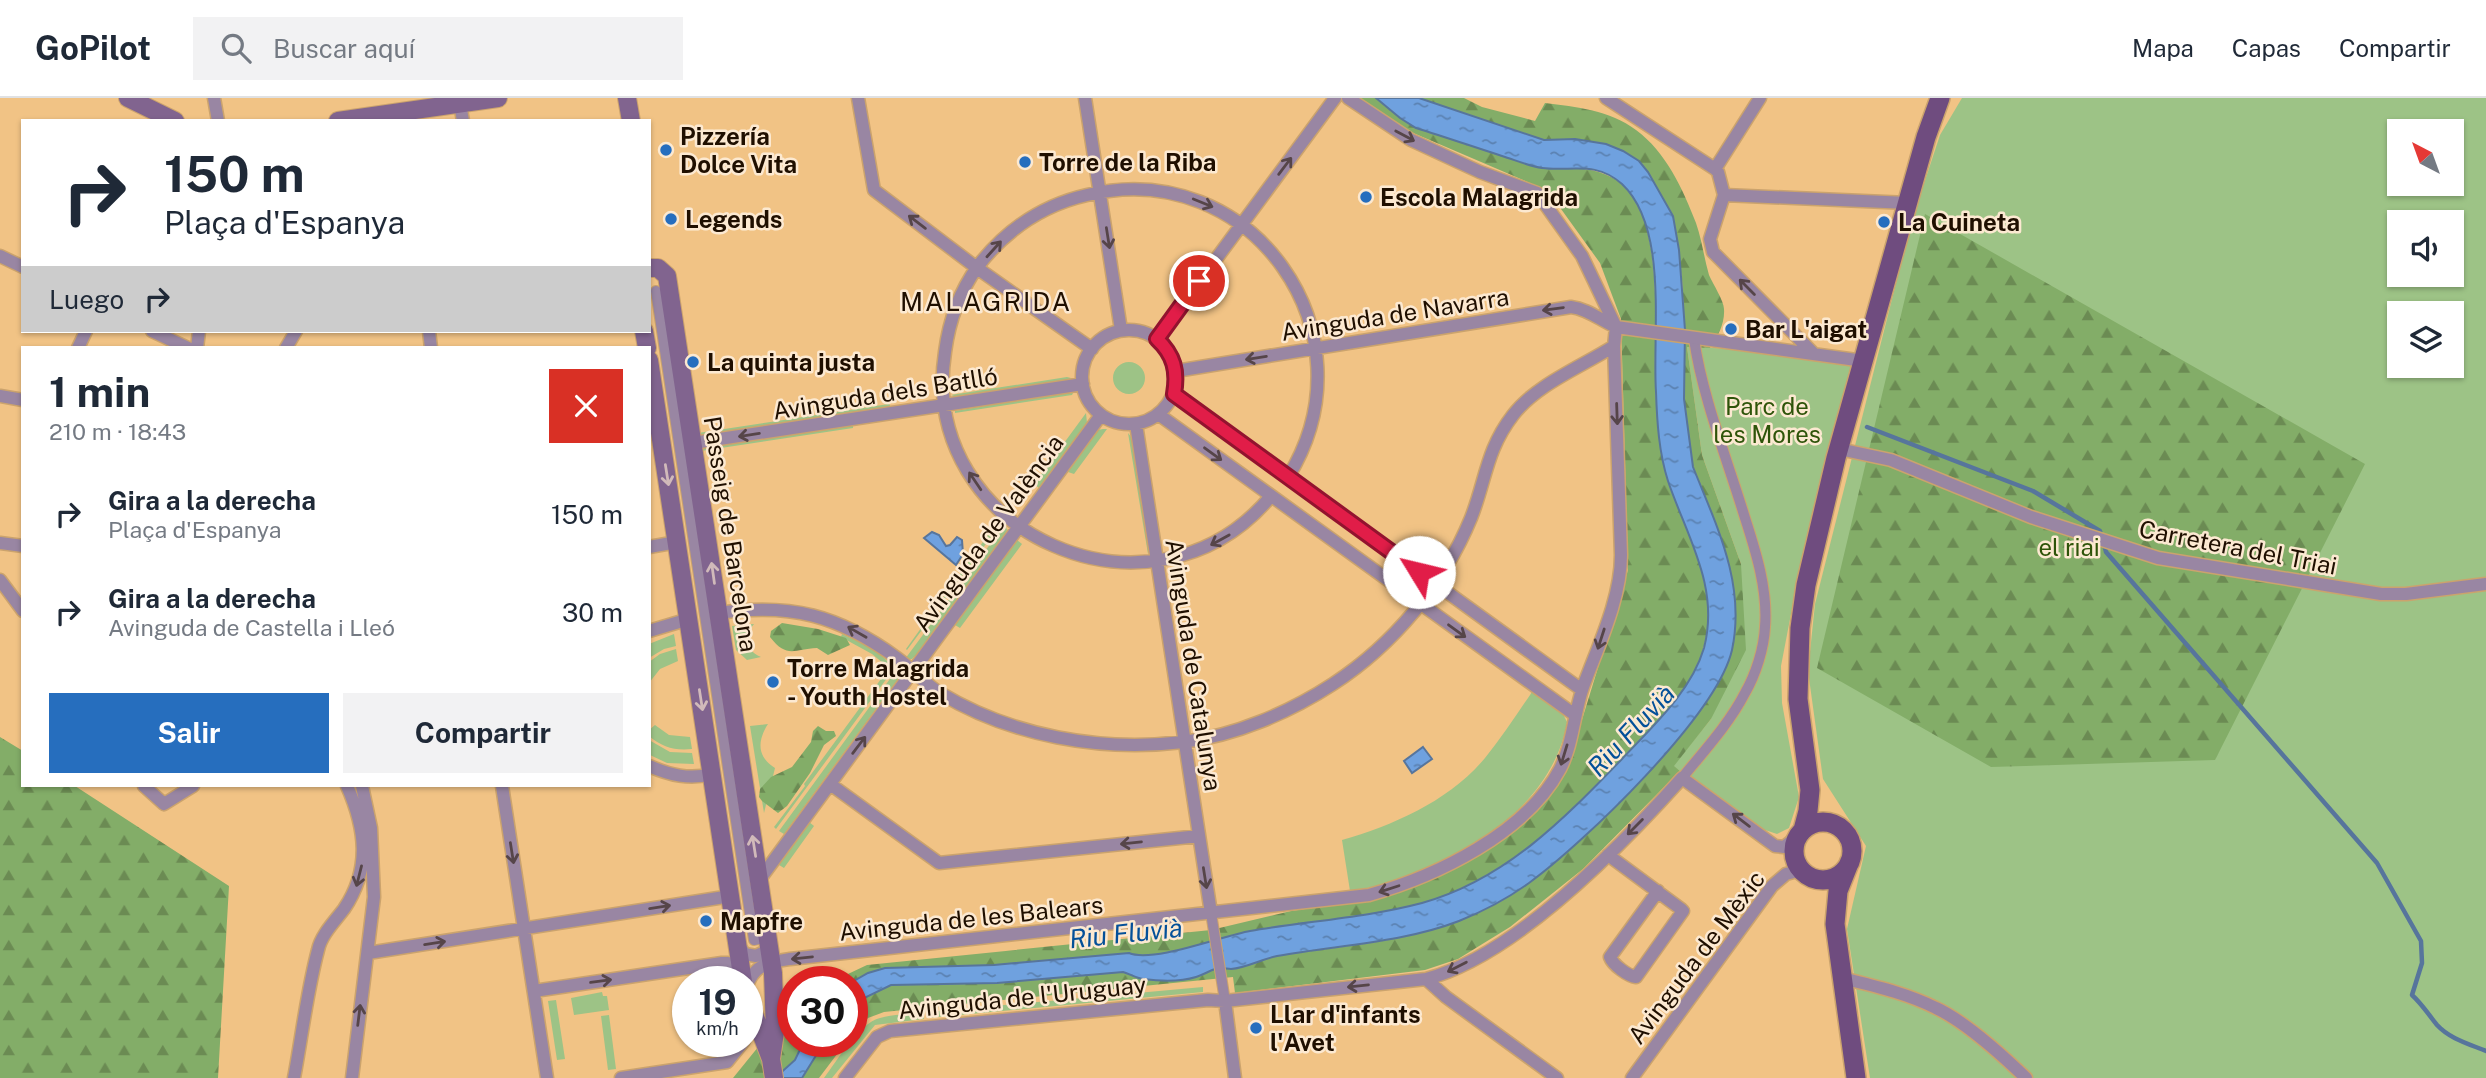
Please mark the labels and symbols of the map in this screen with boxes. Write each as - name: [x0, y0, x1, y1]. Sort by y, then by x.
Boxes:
- north arrow: [2387, 119, 2464, 196]
- place label: Pizzería Dolce Vita: [680, 122, 797, 178]
- one-way arrow: [1394, 130, 1415, 143]
- marker: Pizzería Dolce Vita: [658, 142, 674, 158]
- place label: Torre de la Riba: [1039, 148, 1216, 176]
- marker: Torre de la Riba: [1017, 154, 1033, 170]
- one-way arrow: [1277, 156, 1292, 175]
- place label: Escola Malagrida: [1380, 183, 1578, 211]
- marker: Escola Malagrida: [1358, 189, 1374, 205]
- one-way arrow: [1191, 198, 1213, 211]
- place label: Legends: [685, 205, 782, 233]
- place label: La Cuineta: [1898, 208, 2020, 236]
- marker: Legends: [663, 211, 679, 227]
- marker: La Cuineta: [1876, 214, 1892, 230]
- one-way arrow: [909, 215, 927, 230]
- one-way arrow: [1101, 226, 1114, 249]
- one-way arrow: [986, 240, 1002, 258]
- pin: [1169, 251, 1229, 311]
- one-way arrow: [1739, 279, 1756, 296]
- street label: Avinguda de Navarra: [1279, 282, 1511, 346]
- district label: MALAGRIDA: [900, 286, 1072, 317]
- one-way arrow: [1542, 302, 1565, 315]
- place label: Bar L'aigat: [1745, 315, 1867, 343]
- marker: Bar L'aigat: [1723, 321, 1739, 337]
- place label: La quinta justa: [707, 348, 875, 376]
- one-way arrow: [1245, 352, 1268, 365]
- marker: La quinta justa: [685, 354, 701, 370]
- street label: Avinguda dels Batlló: [771, 361, 999, 425]
- park label: Parc de les Mores: [1713, 392, 1821, 448]
- one-way arrow: [1611, 402, 1624, 425]
- street label: Passeig de Barcelona: [699, 414, 763, 654]
- one-way arrow: [738, 429, 761, 442]
- street label: Avinguda de València: [907, 429, 1069, 637]
- one-way arrow: [1203, 447, 1222, 461]
- one-way arrow: [661, 464, 674, 486]
- one-way arrow: [968, 471, 982, 491]
- street label: Carretera del Triai: [2137, 514, 2339, 580]
- one-way arrow: [1210, 533, 1230, 547]
- park label: el riai: [2038, 533, 2100, 561]
- position arrow: [1382, 535, 1456, 609]
- street label: Avinguda de Catalunya: [1160, 537, 1228, 793]
- one-way arrow: [706, 562, 719, 585]
- one-way arrow: [1447, 624, 1466, 638]
- one-way arrow: [847, 625, 867, 639]
- one-way arrow: [1594, 627, 1606, 649]
- place label: Torre Malagrida - Youth Hostel: [787, 654, 969, 710]
- marker: Torre Malagrida - Youth Hostel: [765, 674, 781, 690]
- water label: Riu Fluvià: [1581, 678, 1681, 782]
- one-way arrow: [695, 688, 708, 711]
- one-way arrow: [851, 737, 866, 755]
- one-way arrow: [1557, 744, 1570, 766]
- one-way arrow: [1732, 813, 1751, 828]
- one-way arrow: [1627, 819, 1644, 836]
- one-way arrow: [748, 835, 761, 858]
- one-way arrow: [1120, 836, 1143, 849]
- one-way arrow: [506, 841, 519, 864]
- one-way arrow: [352, 864, 365, 887]
- street label: Avinguda de Mèxic: [1622, 865, 1770, 1049]
- one-way arrow: [1199, 867, 1212, 889]
- one-way arrow: [1379, 884, 1401, 896]
- street label: Avinguda de les Balears: [838, 890, 1104, 946]
- one-way arrow: [648, 900, 670, 913]
- place label: Mapfre: [720, 907, 803, 935]
- water label: Riu Fluvià: [1068, 912, 1184, 954]
- marker: Mapfre: [698, 913, 714, 929]
- one-way arrow: [423, 936, 446, 949]
- one-way arrow: [791, 951, 814, 964]
- one-way arrow: [1447, 961, 1468, 975]
- speed limit sign: 30: [777, 966, 868, 1057]
- street label: Avinguda de l'Uruguay: [897, 970, 1148, 1024]
- one-way arrow: [589, 974, 612, 987]
- one-way arrow: [1348, 980, 1370, 993]
- place label: Llar d'infants l'Avet: [1270, 1000, 1421, 1056]
- one-way arrow: [353, 1005, 366, 1027]
- marker: Llar d'infants l'Avet: [1248, 1020, 1264, 1036]

